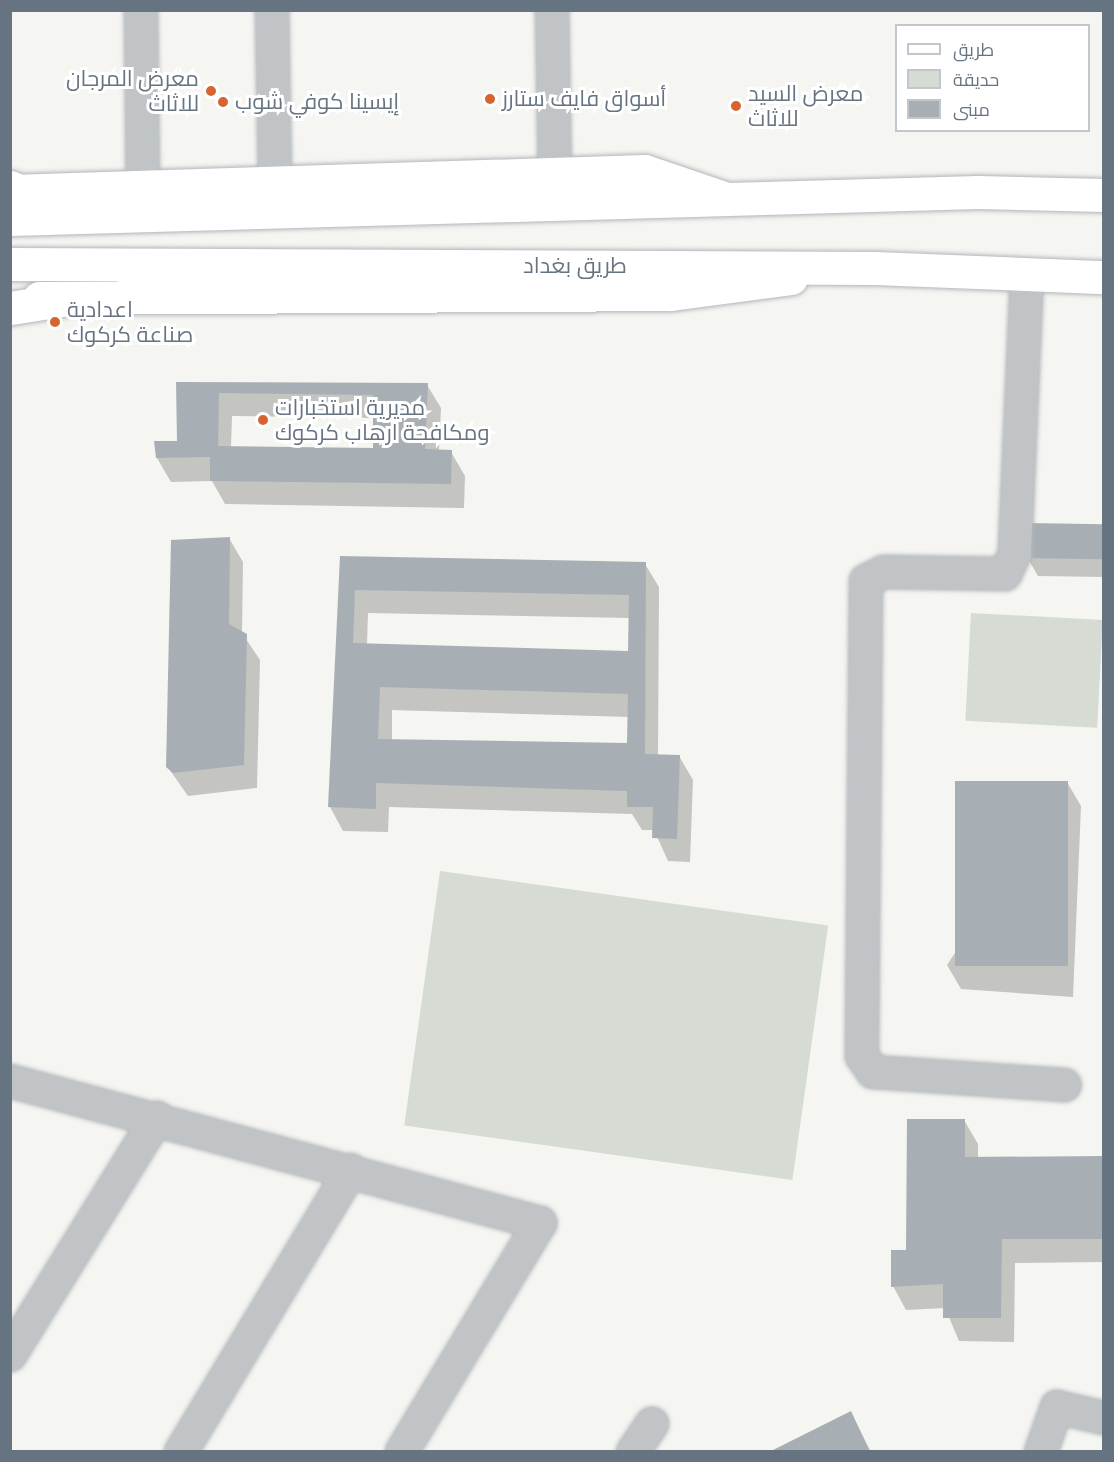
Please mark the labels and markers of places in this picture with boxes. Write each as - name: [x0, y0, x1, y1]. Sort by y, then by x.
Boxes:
- place label: معرض المرجان للاثاث: [66, 65, 199, 116]
- place label: معرض السيد للاثاث: [748, 80, 863, 132]
- marker: معرض المرجان للاثاث: [204, 84, 218, 98]
- place label: أسواق فايف ستارز: [502, 86, 666, 112]
- place label: إيسينا كوفي شوب: [235, 89, 399, 115]
- marker: أسواق فايف ستارز: [483, 92, 497, 106]
- marker: إيسينا كوفي شوب: [216, 95, 230, 109]
- marker: معرض السيد للاثاث: [729, 99, 743, 113]
- place label: اعدادية صناعة كركوك: [67, 296, 193, 348]
- marker: اعدادية صناعة كركوك: [48, 315, 62, 329]
- place label: مديرية استخبارات ومكافحة ارهاب كركوك: [275, 394, 489, 446]
- marker: مديرية استخبارات ومكافحة ارهاب كركوك: [256, 413, 270, 427]

